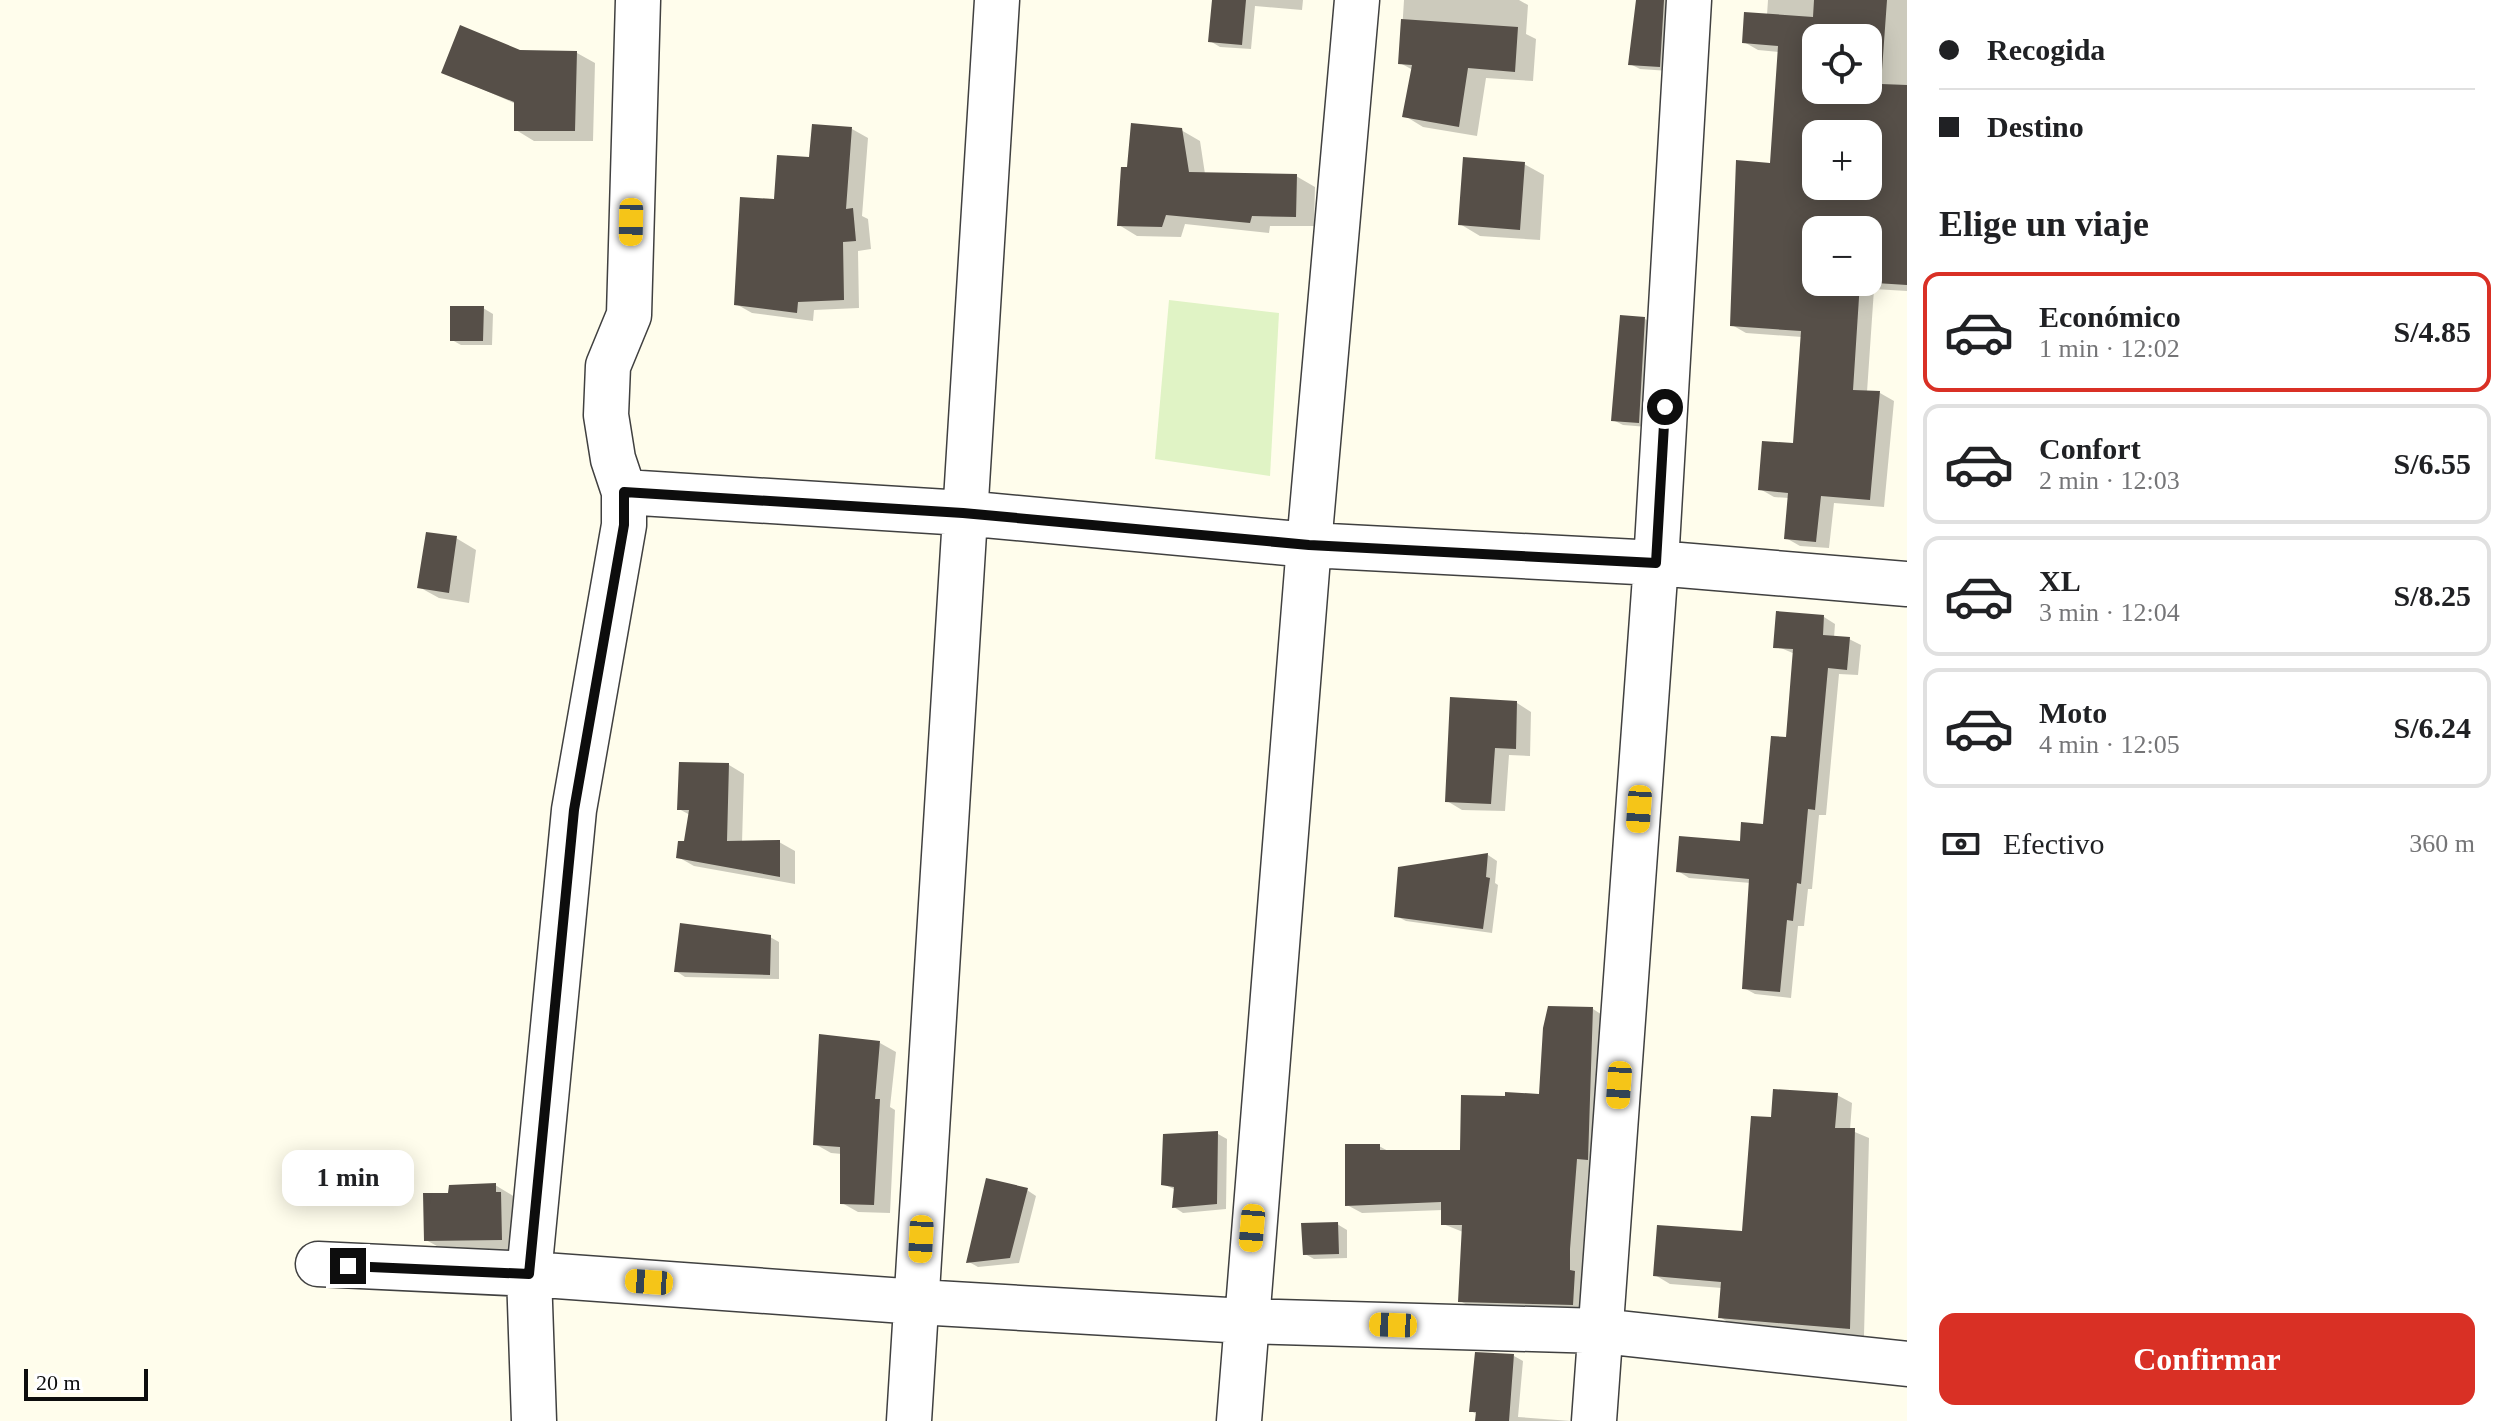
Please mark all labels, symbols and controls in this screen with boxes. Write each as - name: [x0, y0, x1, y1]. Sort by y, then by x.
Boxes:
- map controls: [1802, 24, 1882, 296]
- button: locate: [1802, 24, 1882, 104]
- text: Recogida: [1987, 33, 2105, 66]
- text: Destino: [1987, 110, 2084, 143]
- button: +: [1802, 120, 1882, 200]
- car: [619, 198, 643, 246]
- text: Elige un viaje: [1939, 204, 2149, 244]
- button: −: [1802, 216, 1882, 296]
- icon: car: [1943, 296, 2015, 368]
- text: Económico: [2039, 300, 2181, 333]
- text: S/4.85: [2393, 315, 2471, 348]
- text: 1 min · 12:02: [2039, 334, 2180, 363]
- route start: [1647, 389, 1683, 425]
- icon: car: [1943, 428, 2015, 500]
- text: Confort: [2039, 432, 2141, 465]
- text: S/6.55: [2393, 447, 2471, 480]
- text: 2 min · 12:03: [2039, 466, 2180, 495]
- icon: car: [1943, 560, 2015, 632]
- text: XL: [2039, 564, 2081, 597]
- text: S/8.25: [2393, 579, 2471, 612]
- text: 3 min · 12:04: [2039, 598, 2180, 627]
- icon: car: [1943, 692, 2015, 764]
- text: Moto: [2039, 696, 2107, 729]
- text: S/6.24: [2393, 711, 2471, 744]
- text: 4 min · 12:05: [2039, 730, 2180, 759]
- car: [1625, 784, 1653, 834]
- icon: cash: [1939, 822, 1983, 866]
- text: Efectivo: [2003, 827, 2105, 860]
- text: 360 m: [2409, 829, 2475, 858]
- car: [1605, 1060, 1633, 1110]
- callout: 1 min: [282, 1150, 414, 1206]
- text: 1 min: [317, 1163, 379, 1192]
- car: [1238, 1203, 1266, 1253]
- car: [908, 1214, 934, 1264]
- route end: [330, 1248, 366, 1284]
- car: [624, 1268, 674, 1296]
- car: [1369, 1312, 1417, 1338]
- button: Confirmar: [1939, 1313, 2475, 1405]
- scale bar: [24, 1365, 148, 1401]
- text: 20 m: [36, 1370, 81, 1395]

